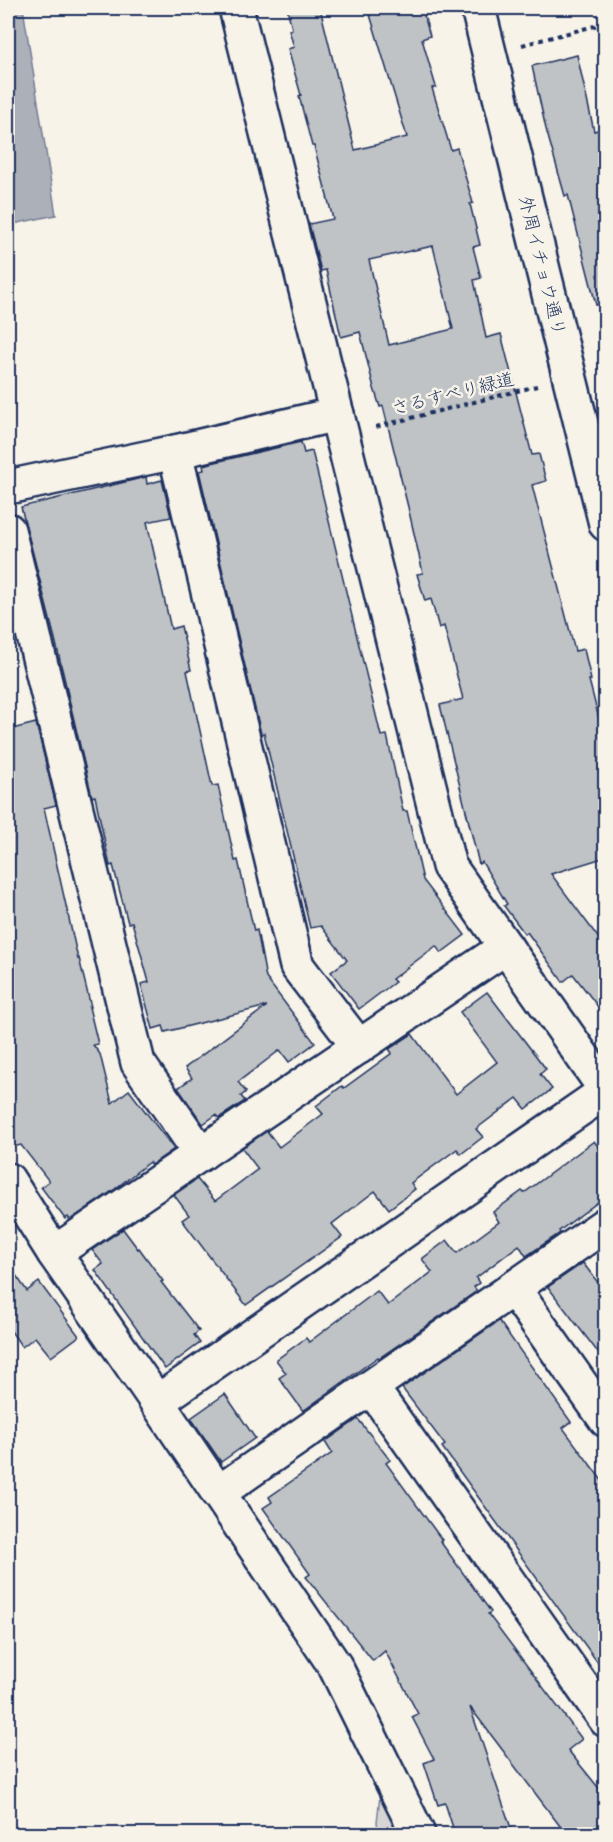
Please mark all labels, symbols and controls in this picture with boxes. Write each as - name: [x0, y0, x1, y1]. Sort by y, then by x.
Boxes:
- street label: 外周イチョウ通り: [513, 193, 571, 339]
- street label: さるすべり緑道: [389, 368, 517, 420]

